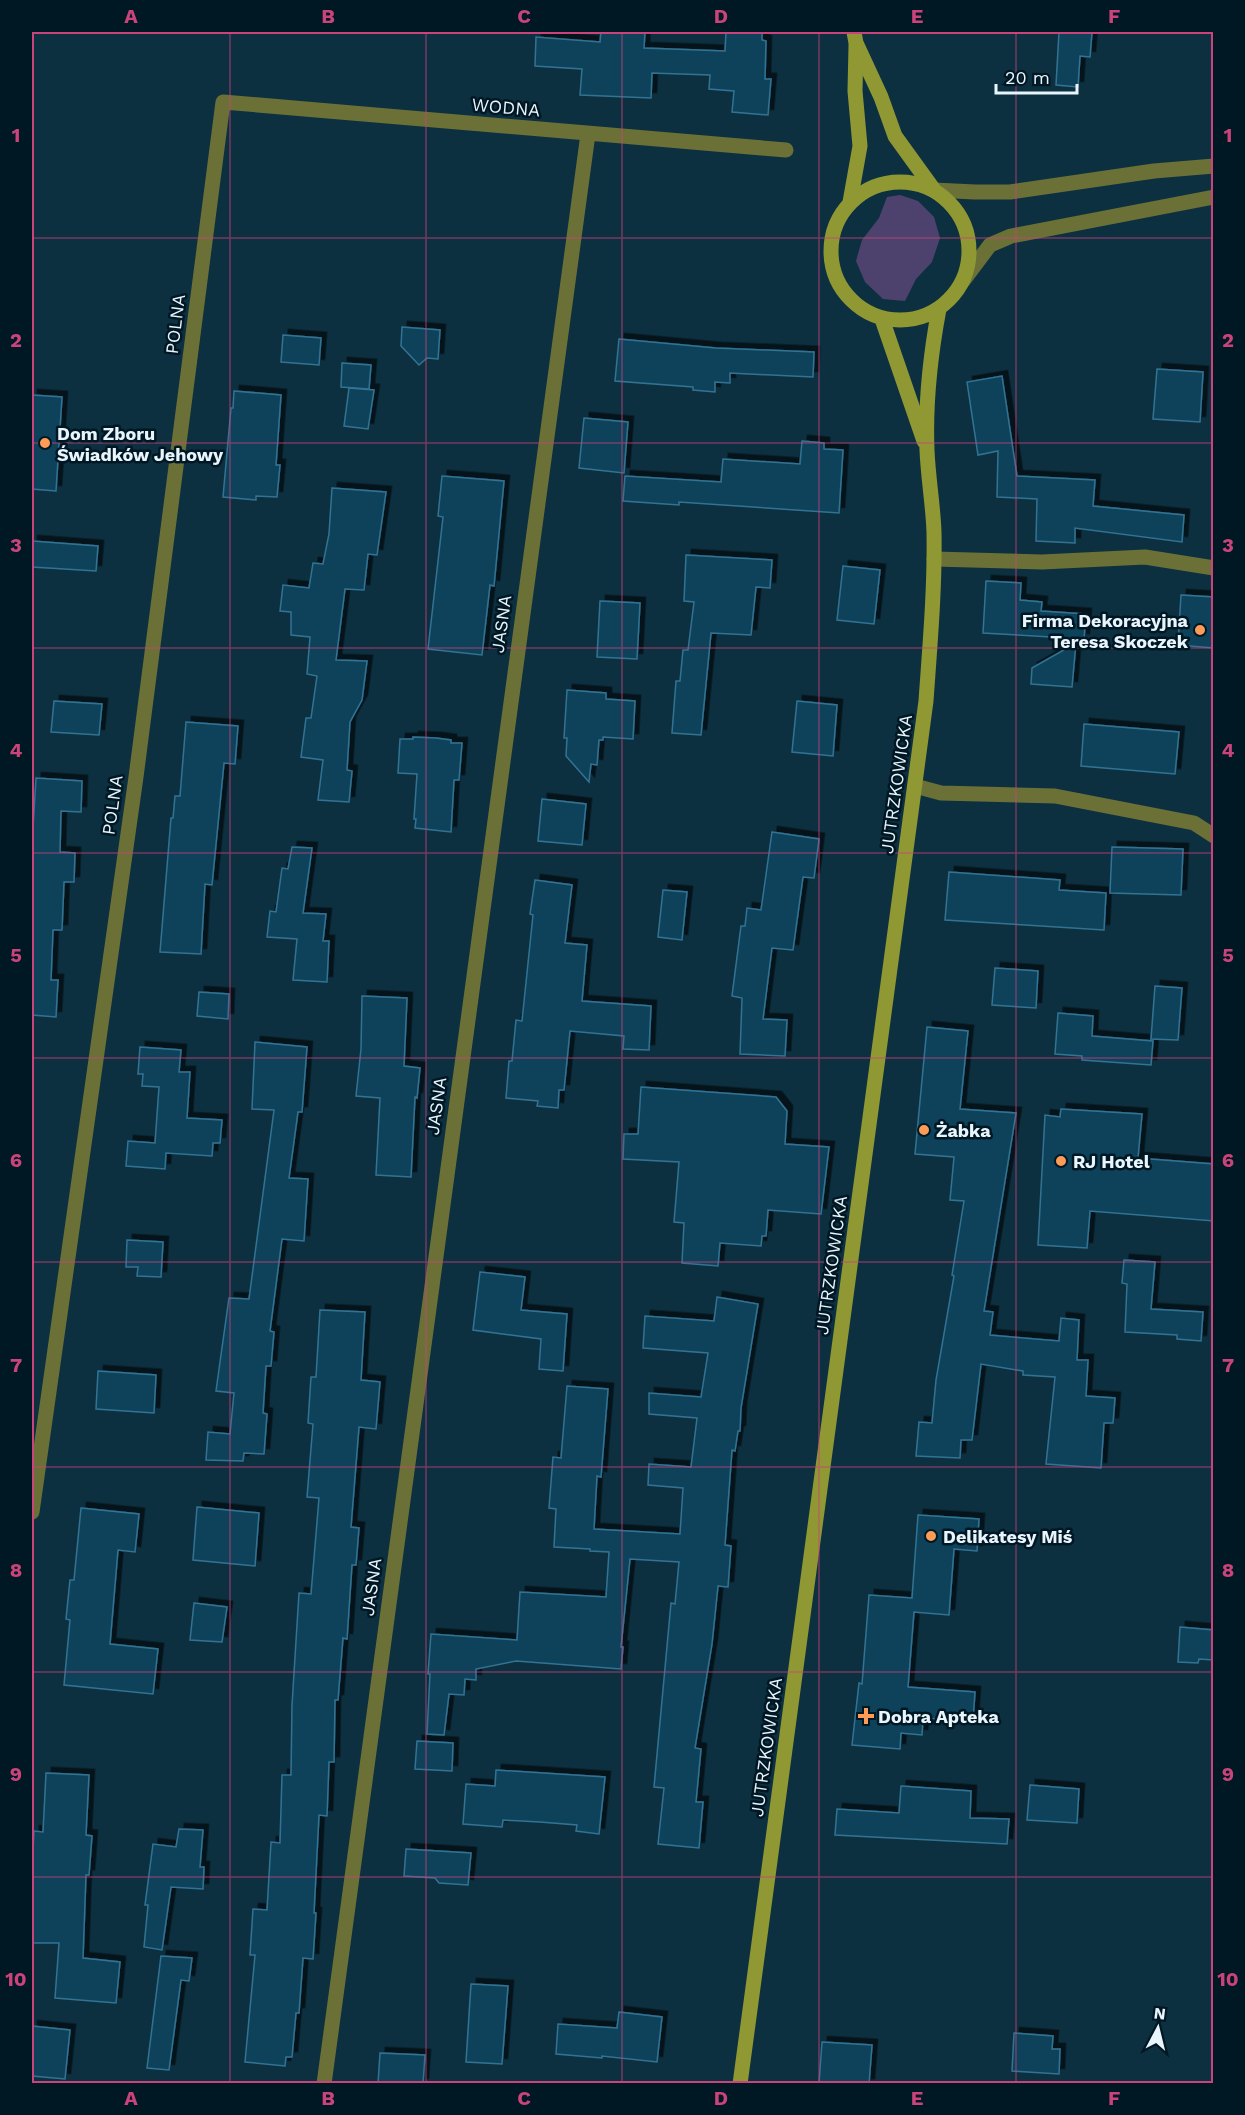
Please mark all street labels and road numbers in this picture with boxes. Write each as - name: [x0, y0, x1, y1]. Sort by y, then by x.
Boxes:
- street label: WODNA: [471, 94, 541, 120]
- street label: POLNA: [161, 293, 189, 355]
- street label: JASNA: [487, 594, 515, 654]
- street label: JUTRZKOWICKA: [876, 713, 916, 855]
- street label: POLNA: [97, 774, 127, 836]
- street label: JASNA: [422, 1076, 450, 1136]
- street label: JUTRZKOWICKA: [811, 1194, 851, 1336]
- street label: JASNA: [357, 1557, 385, 1617]
- street label: JUTRZKOWICKA: [746, 1676, 786, 1818]

